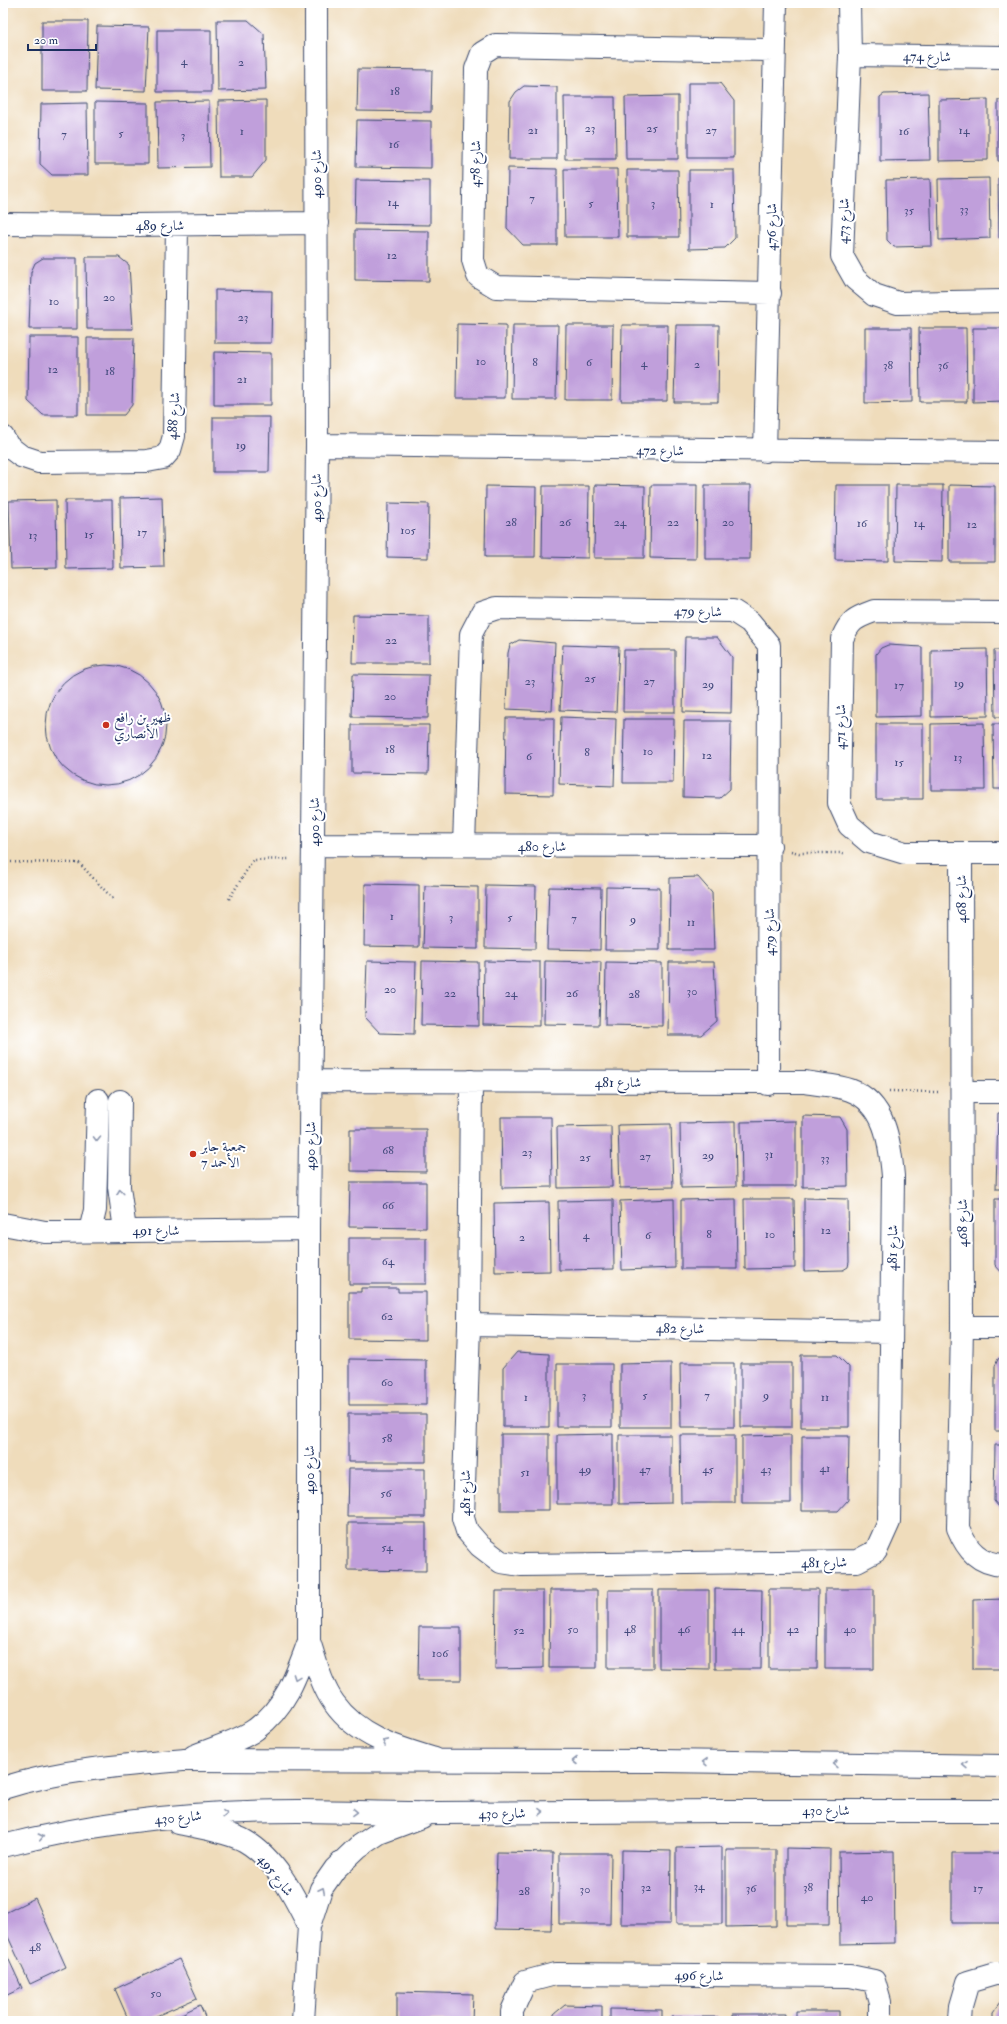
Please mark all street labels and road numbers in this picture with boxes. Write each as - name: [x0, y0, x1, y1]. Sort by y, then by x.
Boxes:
- street label: شارع 474: [903, 48, 951, 68]
- street label: شارع 478: [467, 140, 487, 188]
- street label: شارع 490: [308, 149, 328, 199]
- street label: شارع 473: [834, 198, 856, 245]
- street label: شارع 476: [763, 203, 783, 251]
- street label: شارع 489: [136, 217, 184, 237]
- street label: شارع 488: [163, 391, 187, 441]
- street label: شارع 472: [636, 442, 684, 462]
- street label: شارع 490: [308, 473, 328, 523]
- street label: شارع 479: [674, 603, 722, 623]
- street label: شارع 471: [832, 704, 852, 750]
- street label: شارع 490: [306, 797, 326, 847]
- street label: شارع 480: [518, 838, 566, 858]
- street label: شارع 468: [953, 875, 973, 923]
- street label: شارع 479: [761, 908, 781, 956]
- street label: شارع 481: [595, 1074, 641, 1094]
- street label: شارع 490: [302, 1121, 322, 1171]
- street label: شارع 468: [954, 1199, 974, 1247]
- street label: شارع 491: [133, 1222, 180, 1242]
- street label: شارع 481: [884, 1225, 904, 1271]
- street label: شارع 482: [656, 1320, 704, 1340]
- street label: شارع 490: [301, 1445, 321, 1495]
- street label: شارع 481: [457, 1470, 477, 1516]
- street label: شارع 481: [801, 1554, 847, 1574]
- street label: شارع 430: [802, 1802, 850, 1822]
- street label: شارع 430: [478, 1805, 526, 1825]
- street label: شارع 430: [154, 1807, 203, 1831]
- street label: شارع 495: [252, 1851, 297, 1901]
- street label: شارع 496: [674, 1967, 724, 1987]

